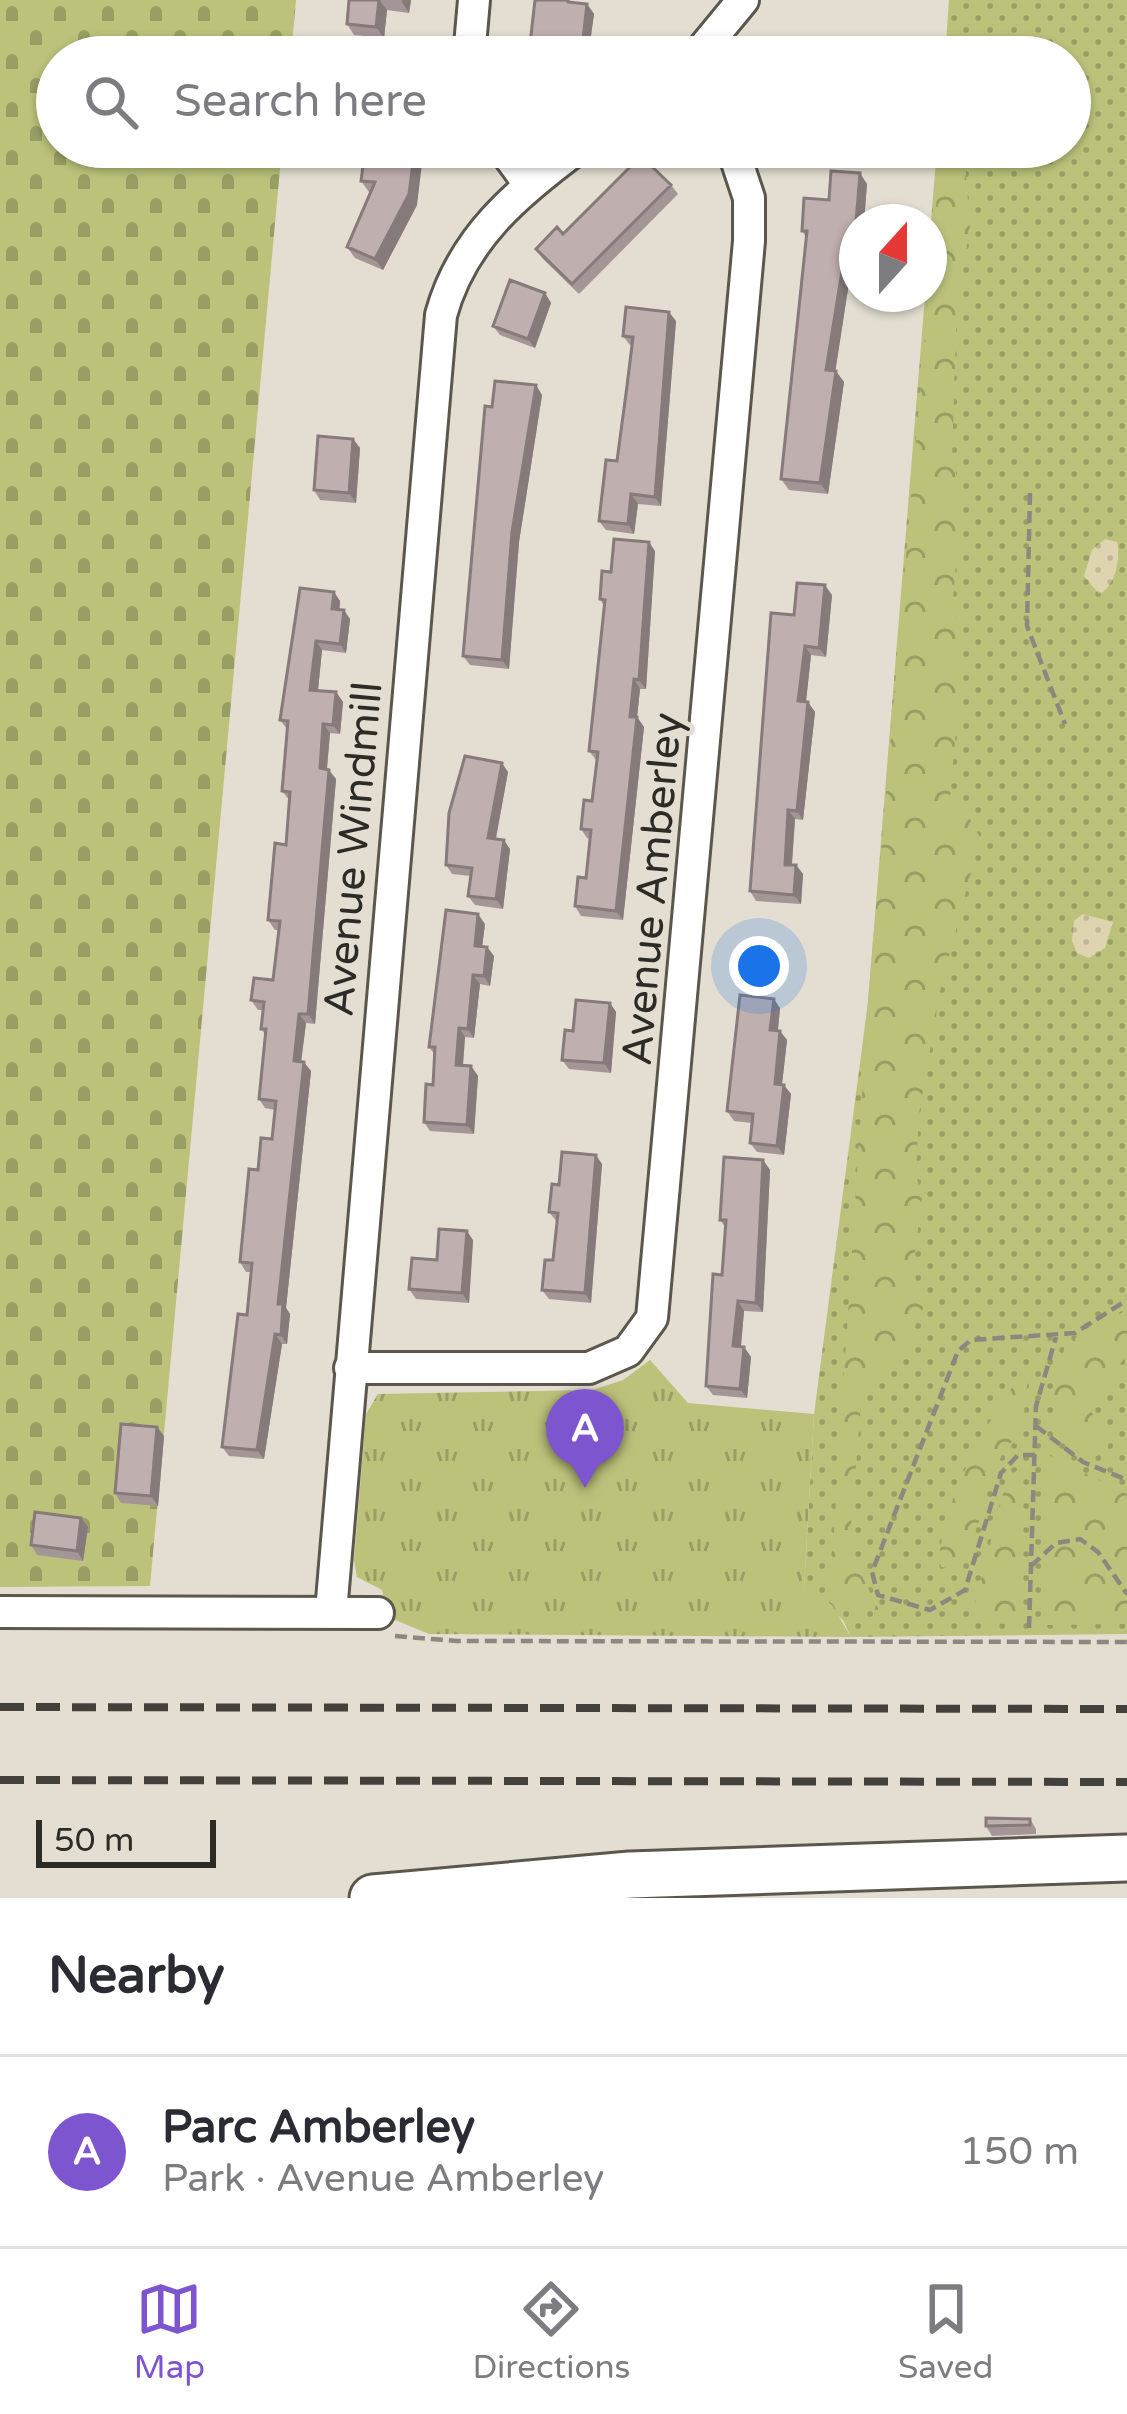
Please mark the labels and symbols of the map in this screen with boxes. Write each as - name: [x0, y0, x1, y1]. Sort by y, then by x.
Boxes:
- north arrow: [839, 204, 947, 312]
- street label: Avenue Windmill: [313, 680, 394, 1019]
- street label: Avenue Amberley: [612, 711, 693, 1068]
- your location: [729, 936, 789, 996]
- pin: A: [546, 1389, 624, 1488]
- scale bar: [36, 1814, 216, 1867]

